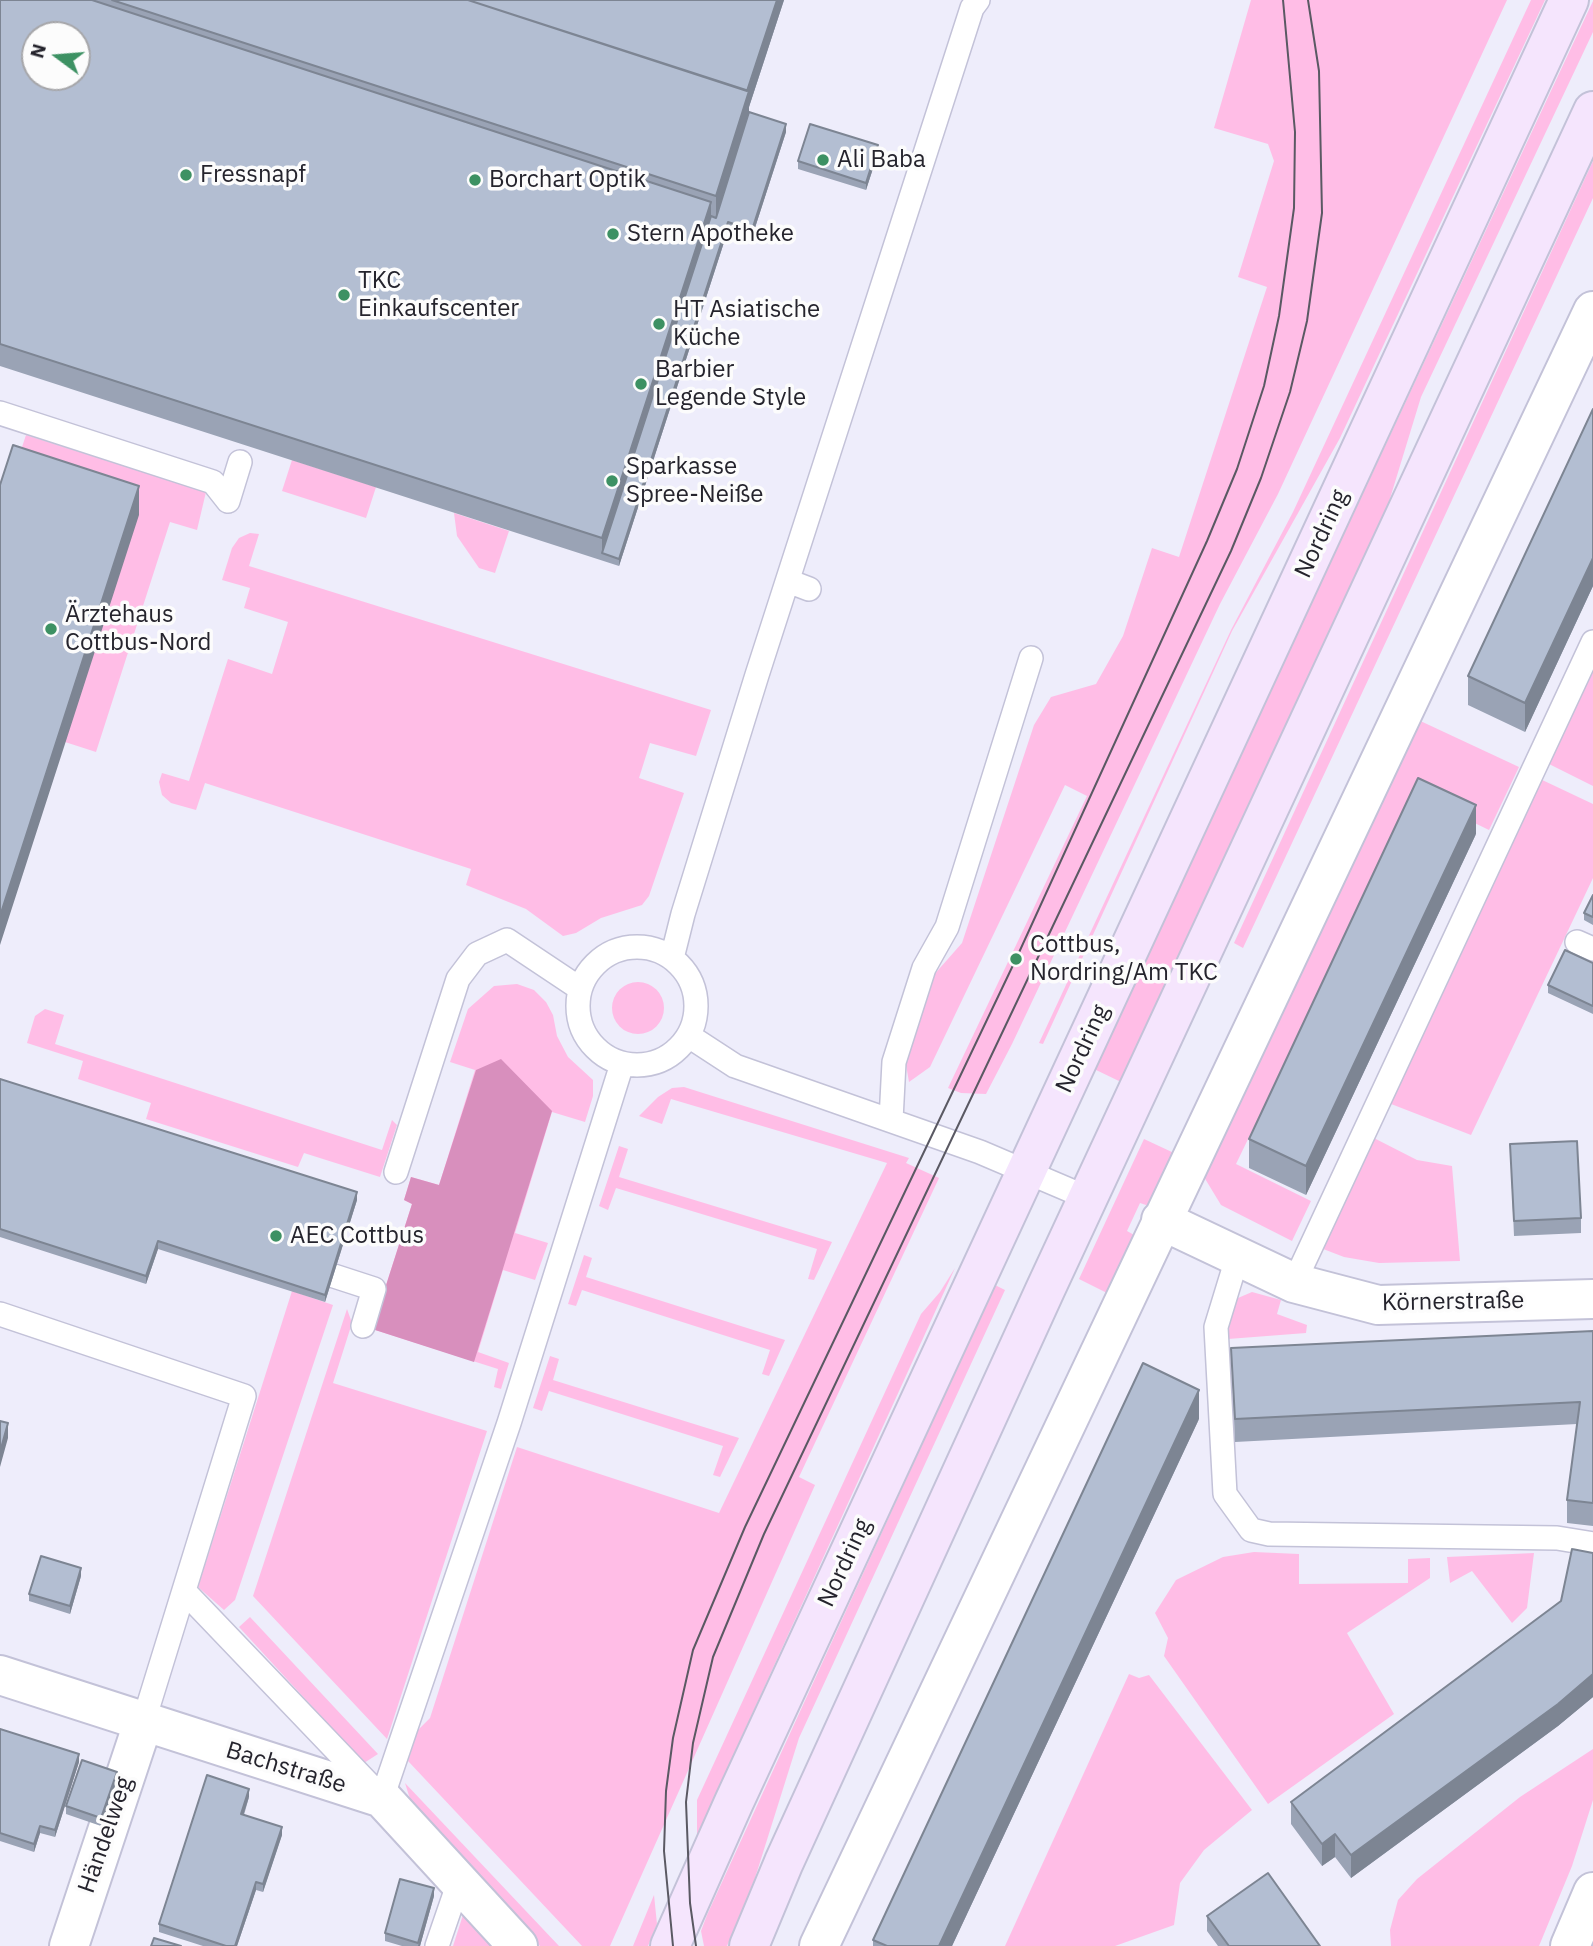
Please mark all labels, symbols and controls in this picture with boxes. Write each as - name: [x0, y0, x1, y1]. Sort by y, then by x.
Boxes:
- north arrow: [21, 21, 91, 91]
- text: N: [24, 41, 51, 61]
- place label: Ali Baba: [837, 146, 926, 174]
- marker: Ali Baba: [815, 152, 831, 168]
- place label: Fressnapf: [200, 161, 306, 189]
- place label: Borchart Optik: [489, 166, 646, 194]
- marker: Fressnapf: [178, 167, 194, 183]
- marker: Borchart Optik: [467, 172, 483, 188]
- place label: Stern Apotheke: [627, 220, 794, 248]
- marker: Stern Apotheke: [605, 226, 621, 242]
- place label: TKC Einkaufscenter: [358, 267, 519, 323]
- marker: TKC Einkaufscenter: [336, 287, 352, 303]
- place label: HT Asiatische Küche: [673, 296, 820, 352]
- marker: HT Asiatische Küche: [651, 316, 667, 332]
- place label: Barbier Legende Style: [655, 356, 806, 412]
- marker: Barbier Legende Style: [633, 376, 649, 392]
- place label: Sparkasse Spree-Neiße: [626, 453, 763, 509]
- marker: Sparkasse Spree-Neiße: [604, 473, 620, 489]
- street label: Nordring: [1289, 485, 1355, 583]
- place label: Ärztehaus Cottbus-Nord: [65, 601, 212, 657]
- marker: Ärztehaus Cottbus-Nord: [43, 621, 59, 637]
- place label: Cottbus, Nordring/Am TKC: [1030, 931, 1218, 987]
- marker: Cottbus, Nordring/Am TKC: [1008, 951, 1024, 967]
- street label: Nordring: [1050, 1000, 1116, 1098]
- place label: AEC Cottbus: [290, 1222, 424, 1250]
- marker: AEC Cottbus: [268, 1228, 284, 1244]
- street label: Körnerstraße: [1382, 1286, 1524, 1318]
- street label: Nordring: [812, 1514, 878, 1612]
- street label: Bachstraße: [222, 1736, 350, 1800]
- street label: Händelweg: [73, 1773, 139, 1897]

